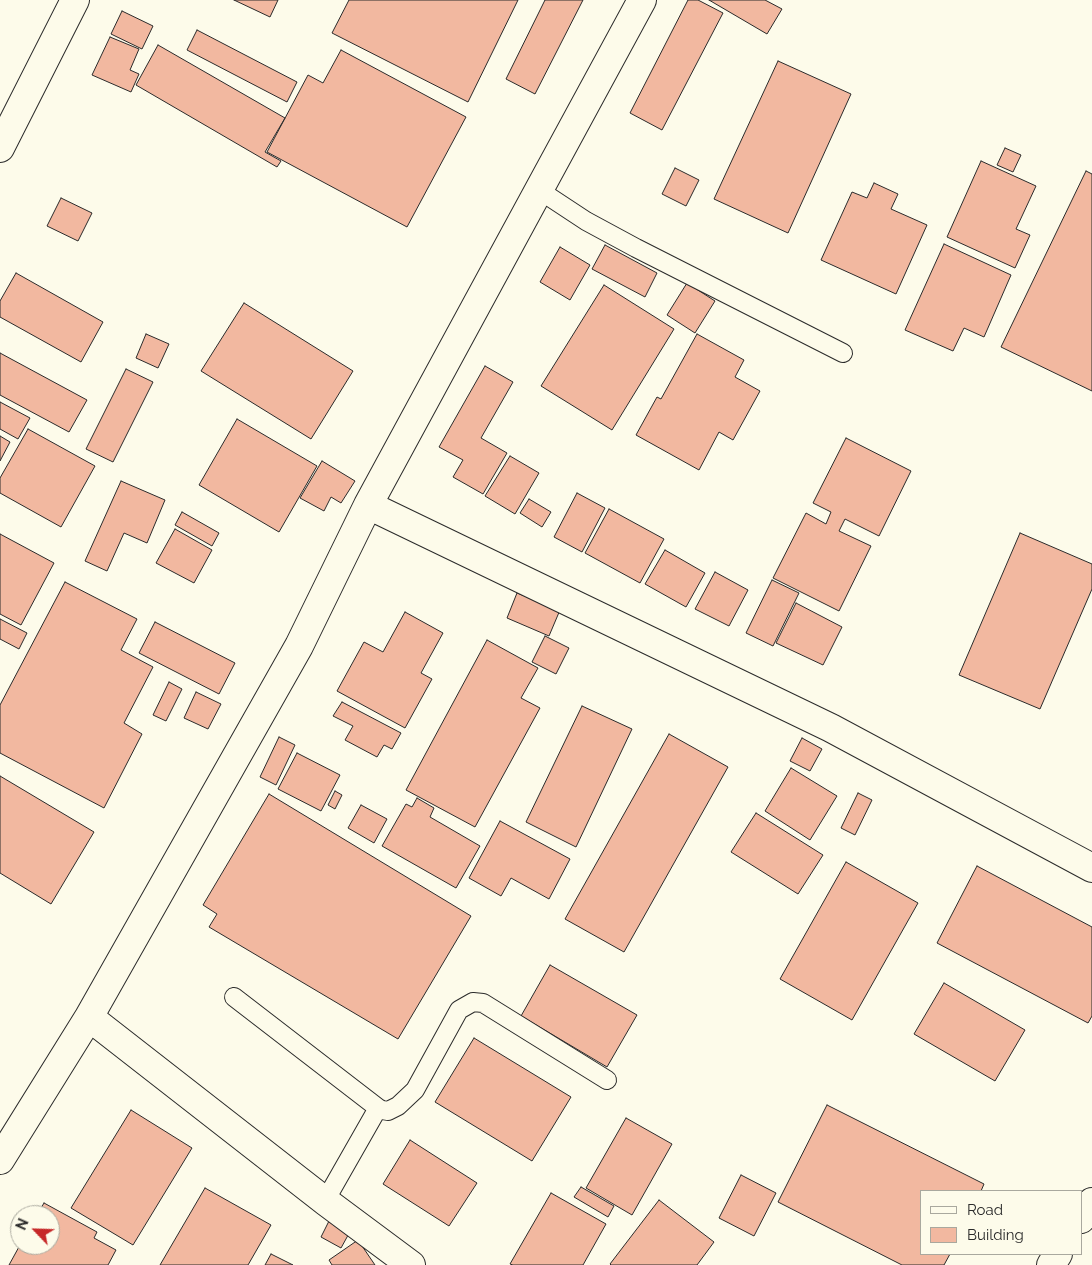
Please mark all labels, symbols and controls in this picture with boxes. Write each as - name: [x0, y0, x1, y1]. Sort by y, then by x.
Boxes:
- legend: [920, 1190, 1082, 1255]
- text: Road: [967, 1201, 1003, 1219]
- north arrow: [10, 1205, 60, 1255]
- text: N: [13, 1216, 32, 1232]
- text: Building: [967, 1226, 1024, 1244]

